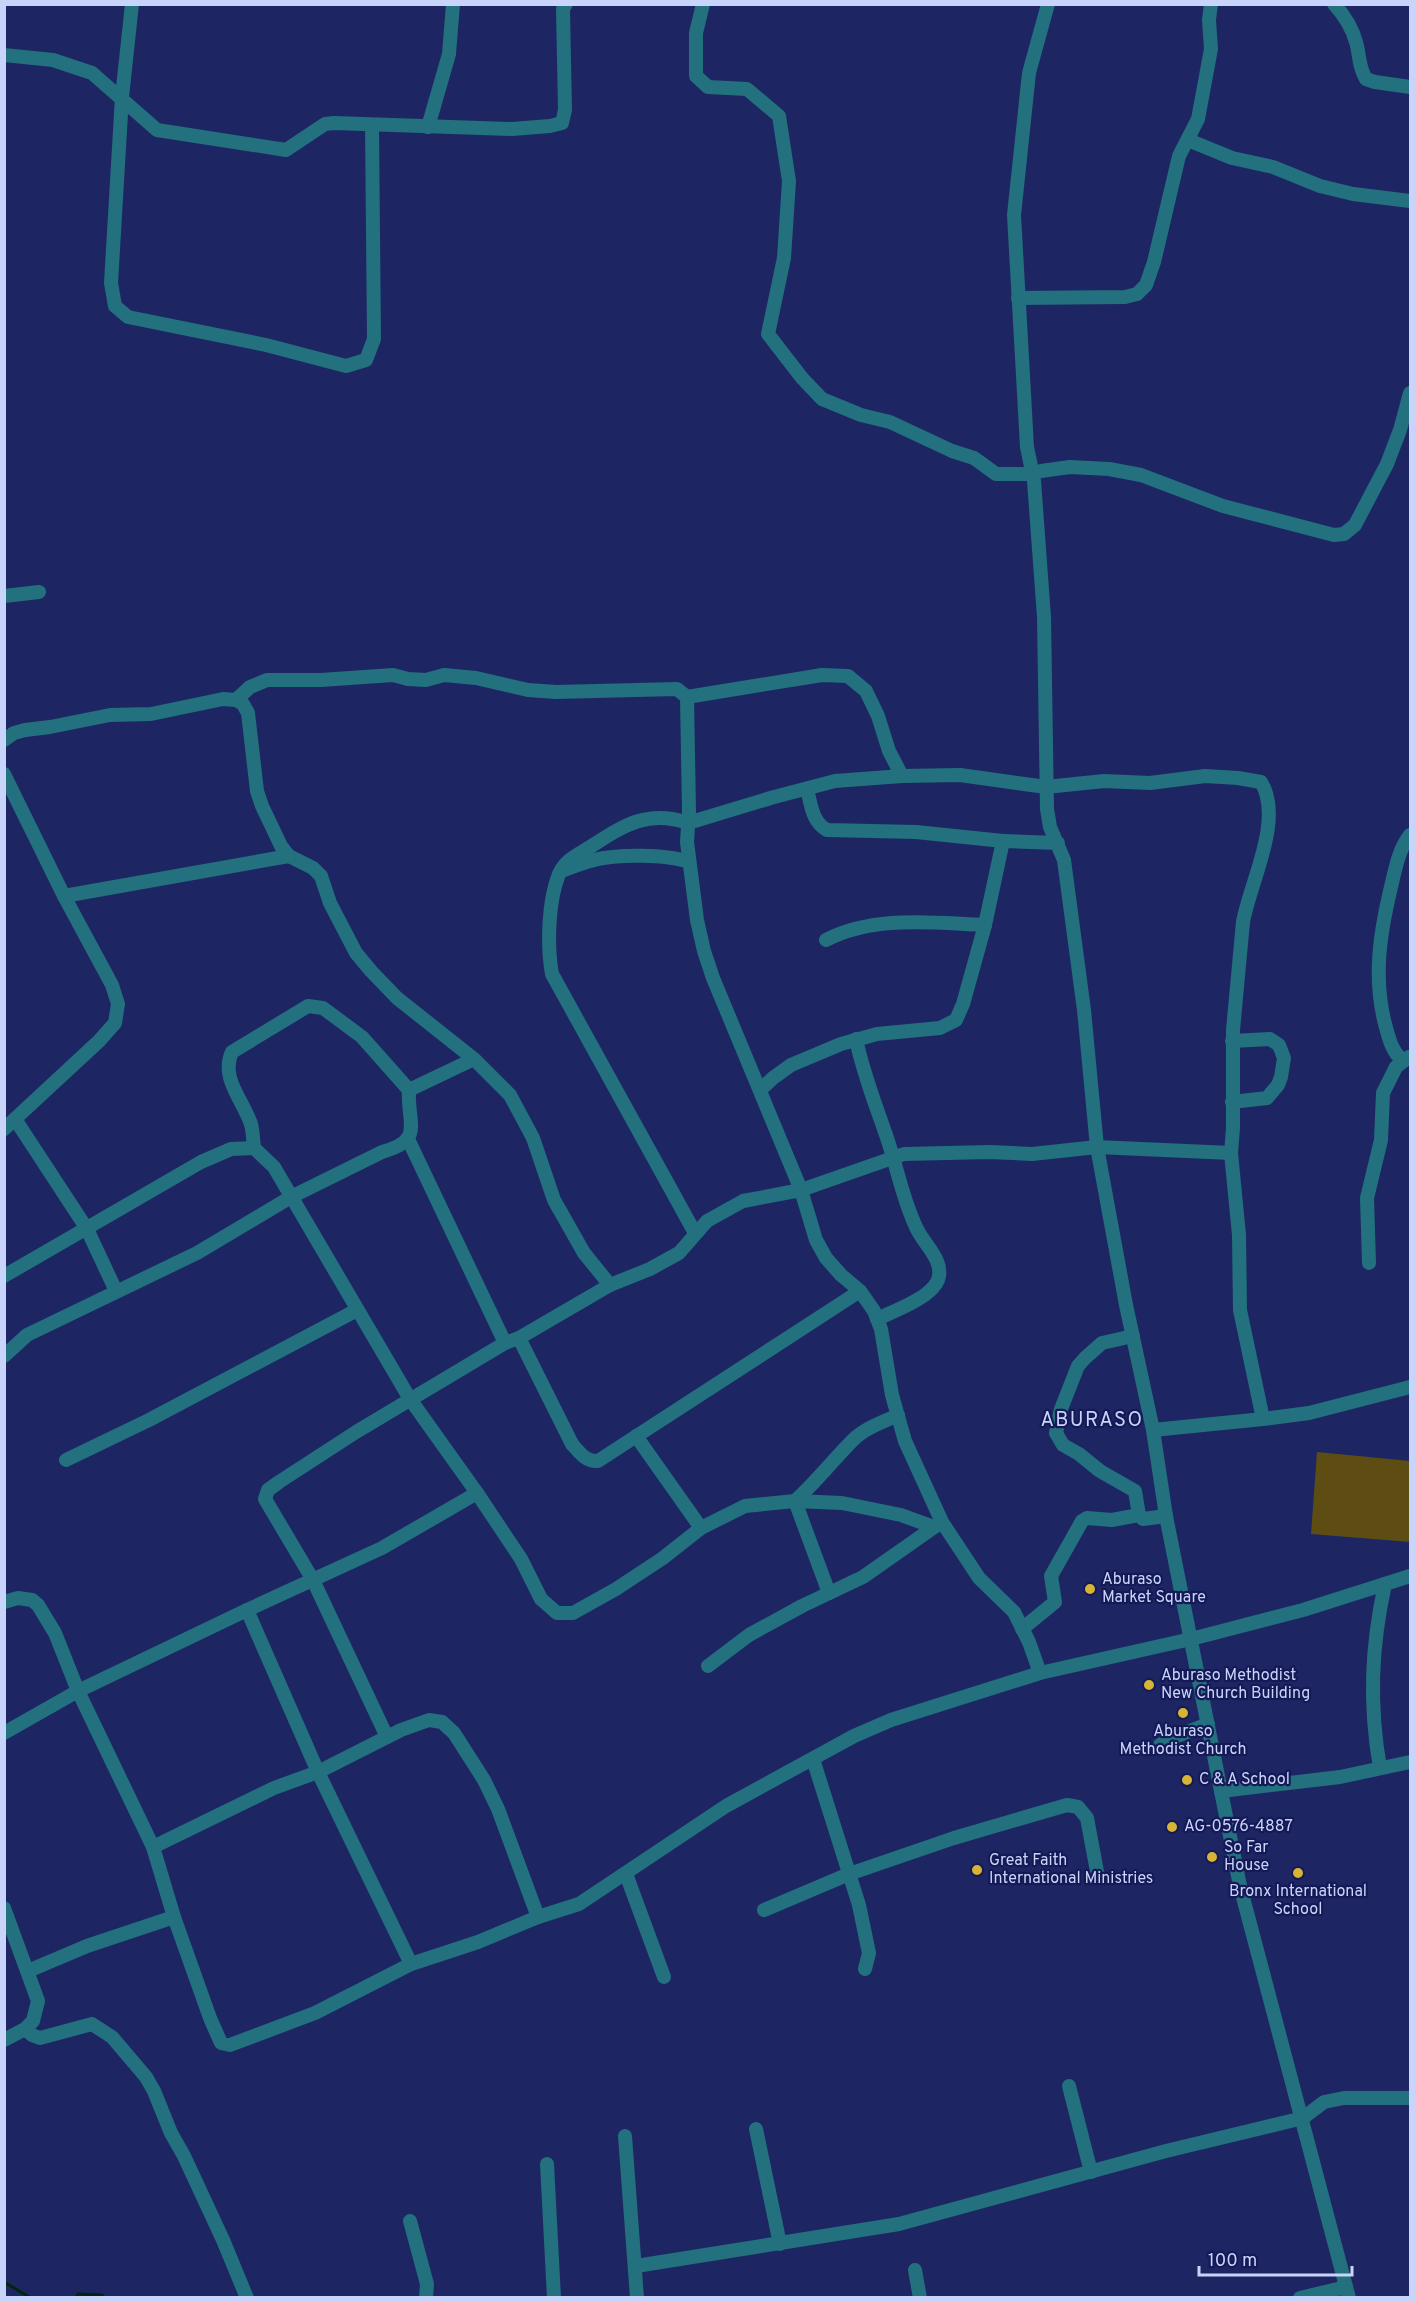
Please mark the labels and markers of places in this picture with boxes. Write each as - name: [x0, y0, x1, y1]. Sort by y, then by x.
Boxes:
- place label: Aburaso Market Square: [1102, 1570, 1206, 1608]
- marker: Aburaso Market Square: [1083, 1582, 1097, 1596]
- place label: Aburaso Methodist New Church Building: [1161, 1666, 1310, 1704]
- marker: Aburaso Methodist New Church Building: [1142, 1678, 1156, 1692]
- marker: Aburaso Methodist Church: [1176, 1706, 1190, 1720]
- place label: Aburaso Methodist Church: [1119, 1722, 1247, 1760]
- place label: C & A School: [1199, 1770, 1290, 1790]
- marker: C & A School: [1180, 1773, 1194, 1787]
- place label: AG-0576-4887: [1184, 1817, 1293, 1837]
- marker: AG-0576-4887: [1165, 1820, 1179, 1834]
- place label: So Far House: [1224, 1838, 1269, 1876]
- marker: So Far House: [1205, 1850, 1219, 1864]
- place label: Great Faith International Ministries: [989, 1851, 1153, 1889]
- marker: Great Faith International Ministries: [970, 1863, 984, 1877]
- marker: Bronx International School: [1291, 1866, 1305, 1880]
- place label: Bronx International School: [1229, 1882, 1367, 1920]

